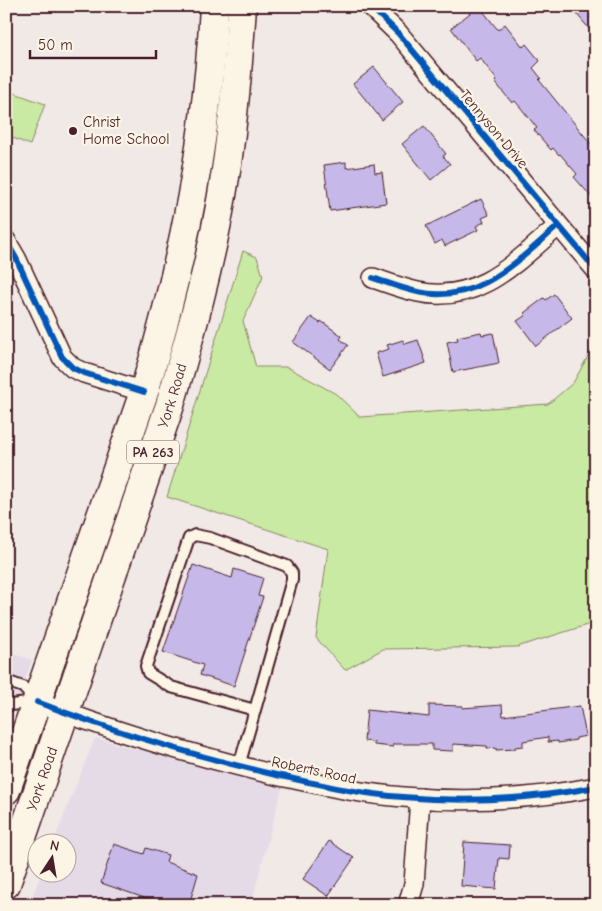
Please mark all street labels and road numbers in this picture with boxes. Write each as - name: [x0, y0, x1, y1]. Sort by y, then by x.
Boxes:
- street label: Tennyson Drive: [456, 86, 532, 172]
- street label: York Road: [154, 361, 191, 430]
- road number: PA 263: [127, 441, 179, 464]
- street label: York Road: [23, 745, 61, 813]
- street label: Roberts Road: [270, 752, 358, 788]

